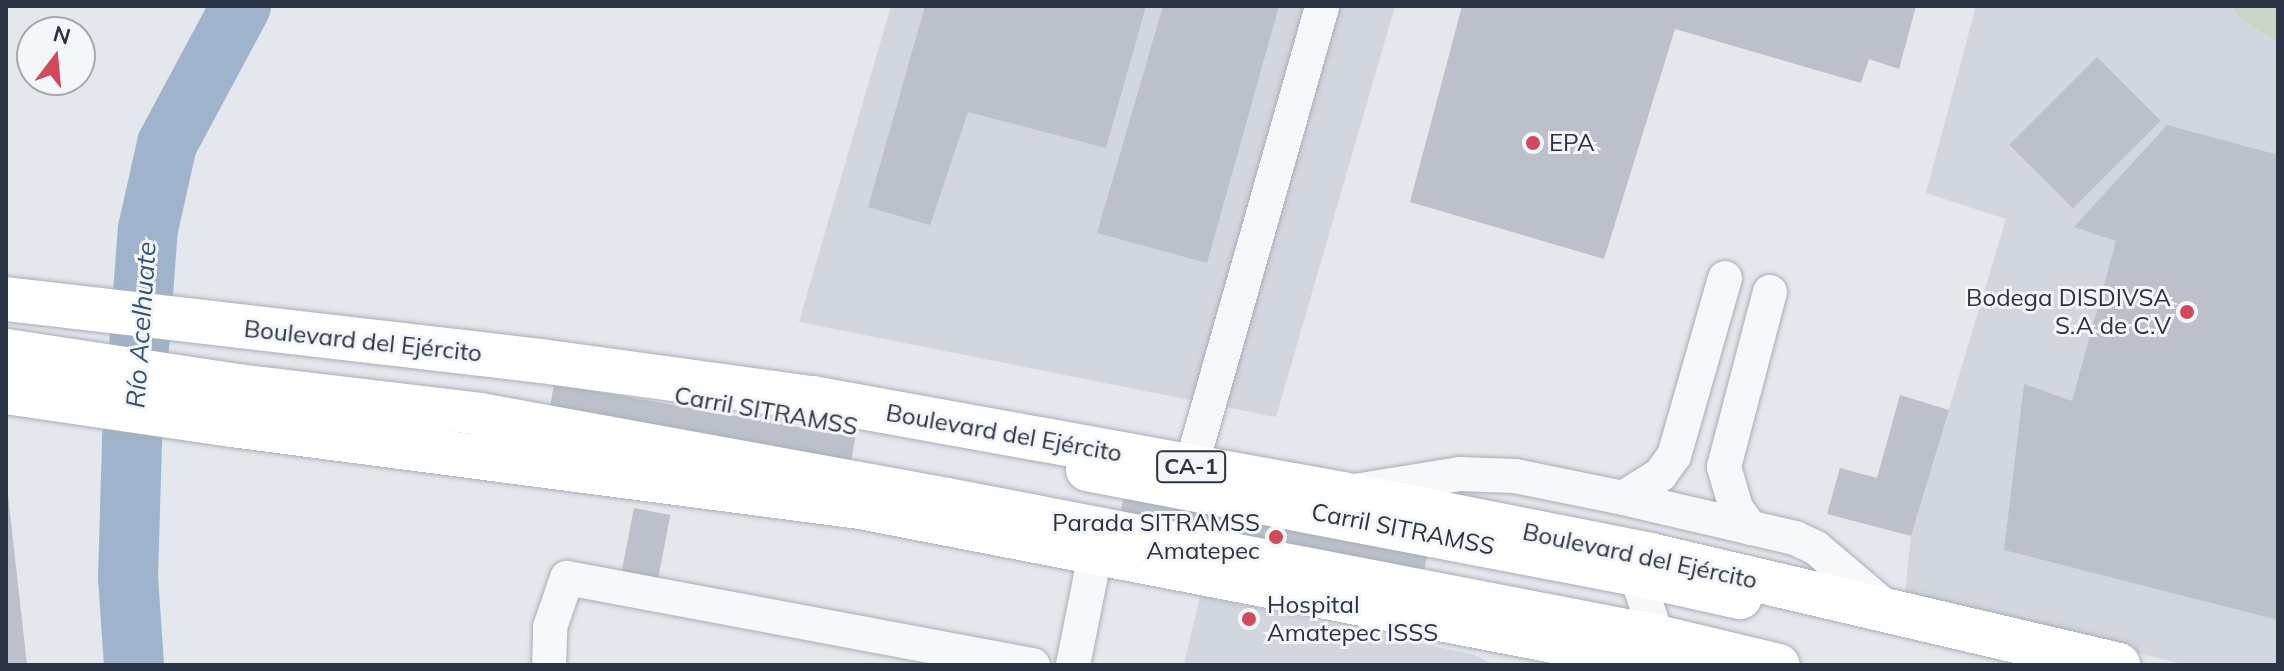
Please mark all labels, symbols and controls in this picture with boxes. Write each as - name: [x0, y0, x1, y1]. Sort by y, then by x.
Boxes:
- north arrow: [16, 16, 96, 96]
- text: N: [50, 19, 74, 51]
- place label: EPA: [1549, 129, 1595, 157]
- marker: EPA: [1524, 134, 1542, 152]
- water label: Río Acelhuate: [120, 241, 162, 409]
- place label: Bodega DISDIVSA S.A de C.V: [1966, 284, 2171, 340]
- marker: Bodega DISDIVSA S.A de C.V: [2178, 303, 2196, 321]
- street label: Boulevard del Ejército: [243, 314, 483, 368]
- street label: Carril SITRAMSS: [672, 381, 860, 441]
- street label: Boulevard del Ejército: [884, 398, 1124, 468]
- road number: CA-1: [1155, 449, 1227, 485]
- street label: Carril SITRAMSS: [1309, 497, 1497, 561]
- place label: Parada SITRAMSS Amatepec: [1052, 509, 1260, 565]
- street label: Boulevard del Ejército: [1520, 517, 1760, 595]
- marker: Parada SITRAMSS Amatepec: [1267, 528, 1285, 546]
- place label: Hospital Amatepec ISSS: [1267, 591, 1438, 647]
- marker: Hospital Amatepec ISSS: [1238, 608, 1260, 630]

